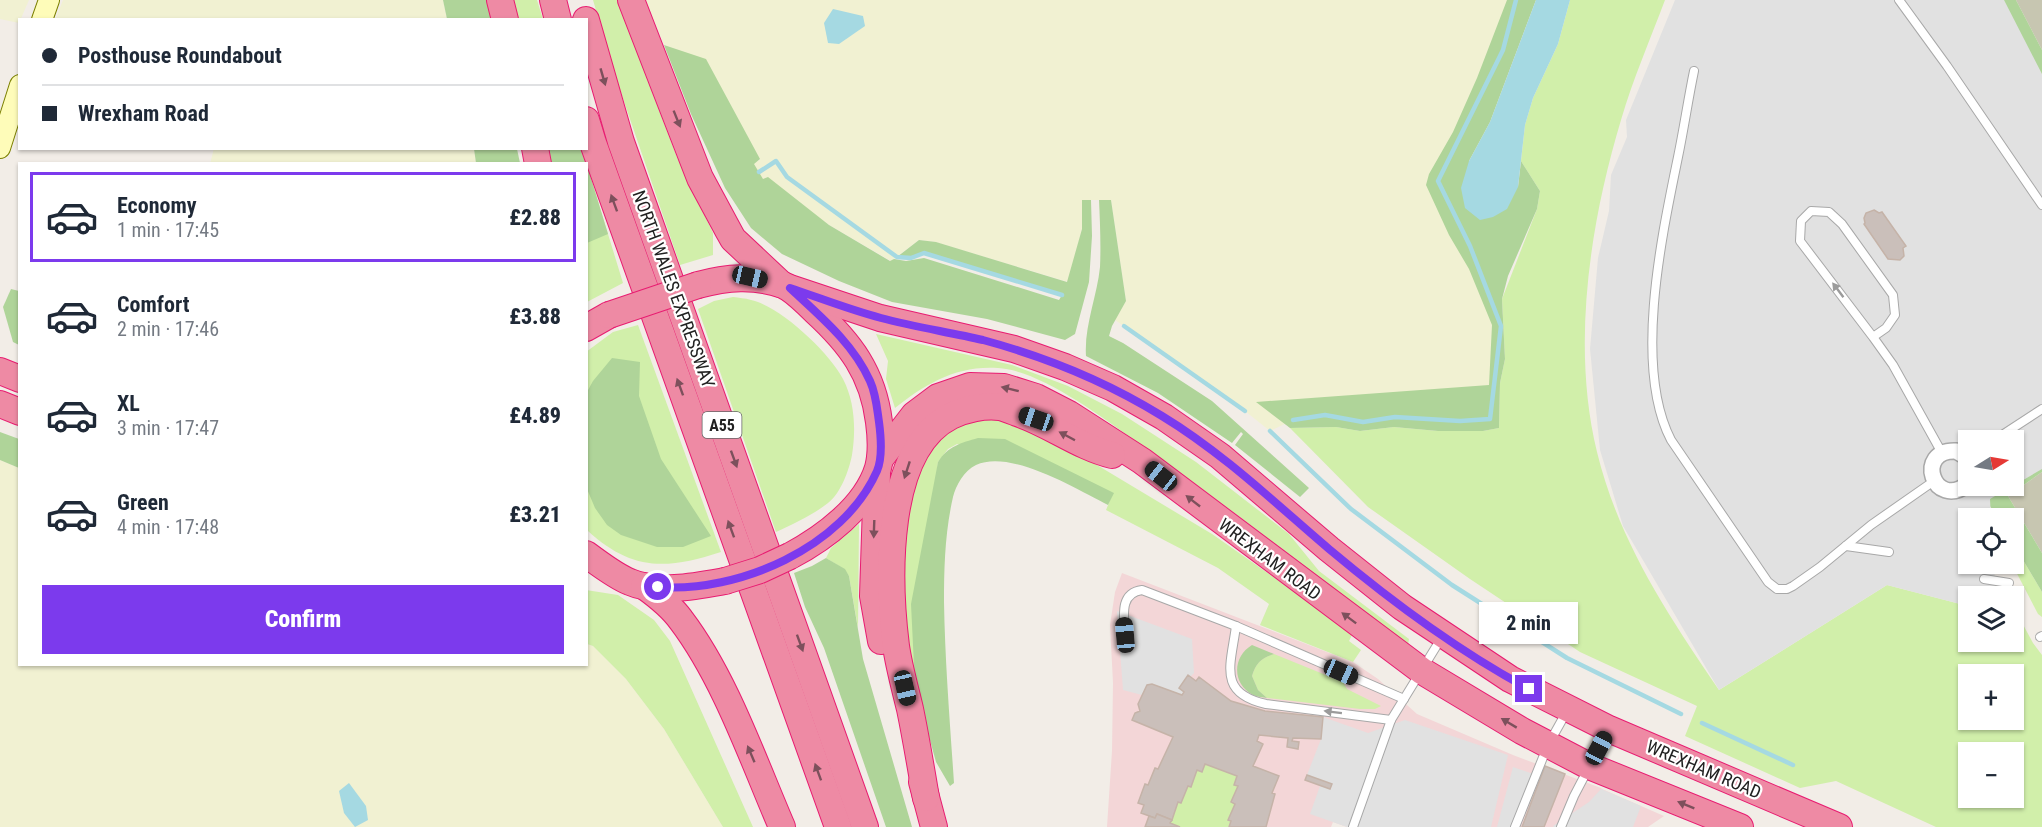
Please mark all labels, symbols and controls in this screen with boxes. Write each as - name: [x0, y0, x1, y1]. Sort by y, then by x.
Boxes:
- text: Posthouse Roundabout: [78, 43, 282, 68]
- one-way arrow: [599, 68, 608, 86]
- text: Wrexham Road: [78, 101, 209, 126]
- one-way arrow: [673, 110, 682, 128]
- street label: NORTH WALES EXPRESSWAY: [628, 187, 720, 391]
- icon: car: [45, 190, 99, 244]
- text: Economy: [117, 193, 197, 218]
- one-way arrow: [609, 194, 619, 212]
- text: £2.88: [509, 205, 561, 230]
- text: 1 min · 17:45: [117, 218, 219, 242]
- car: [730, 264, 770, 290]
- one-way arrow: [1831, 282, 1844, 298]
- icon: car: [45, 289, 99, 343]
- text: Comfort: [117, 292, 190, 317]
- text: £3.88: [509, 304, 561, 329]
- text: 2 min · 17:46: [117, 317, 219, 341]
- one-way arrow: [674, 378, 684, 396]
- one-way arrow: [1001, 384, 1019, 394]
- icon: car: [45, 388, 99, 442]
- text: XL: [117, 391, 140, 416]
- text: £4.89: [509, 403, 561, 428]
- car: [1016, 405, 1056, 433]
- road number: A55: [702, 412, 742, 438]
- text: 3 min · 17:47: [117, 416, 219, 440]
- north arrow: [1958, 430, 2024, 496]
- map controls: [1958, 430, 2024, 808]
- one-way arrow: [1059, 431, 1076, 440]
- one-way arrow: [730, 451, 740, 469]
- car: [1141, 458, 1181, 494]
- one-way arrow: [902, 461, 912, 479]
- icon: car: [45, 487, 99, 541]
- text: Green: [117, 490, 169, 515]
- one-way arrow: [1185, 494, 1201, 507]
- text: £3.21: [509, 502, 561, 527]
- button: locate: [1958, 508, 2024, 574]
- street label: WREXHAM ROAD: [1215, 514, 1325, 604]
- text: 4 min · 17:48: [117, 515, 219, 539]
- one-way arrow: [726, 520, 735, 538]
- one-way arrow: [870, 520, 879, 539]
- route start: [644, 573, 671, 600]
- button: Confirm: [42, 585, 564, 654]
- button: layers: [1958, 586, 2024, 652]
- callout: 2 min: [1480, 602, 1579, 644]
- text: 2 min: [1506, 611, 1551, 635]
- one-way arrow: [1341, 612, 1356, 624]
- car: [1114, 616, 1136, 654]
- one-way arrow: [795, 634, 805, 652]
- car: [1321, 656, 1361, 688]
- button: +: [1958, 664, 2024, 730]
- car: [892, 668, 918, 708]
- route end: [1515, 675, 1542, 702]
- one-way arrow: [1324, 708, 1343, 717]
- one-way arrow: [1501, 718, 1517, 729]
- car: [1583, 728, 1615, 768]
- street label: WREXHAM ROAD: [1644, 735, 1764, 803]
- button: −: [1958, 742, 2024, 808]
- one-way arrow: [746, 745, 755, 763]
- one-way arrow: [813, 763, 823, 781]
- one-way arrow: [1676, 800, 1694, 810]

